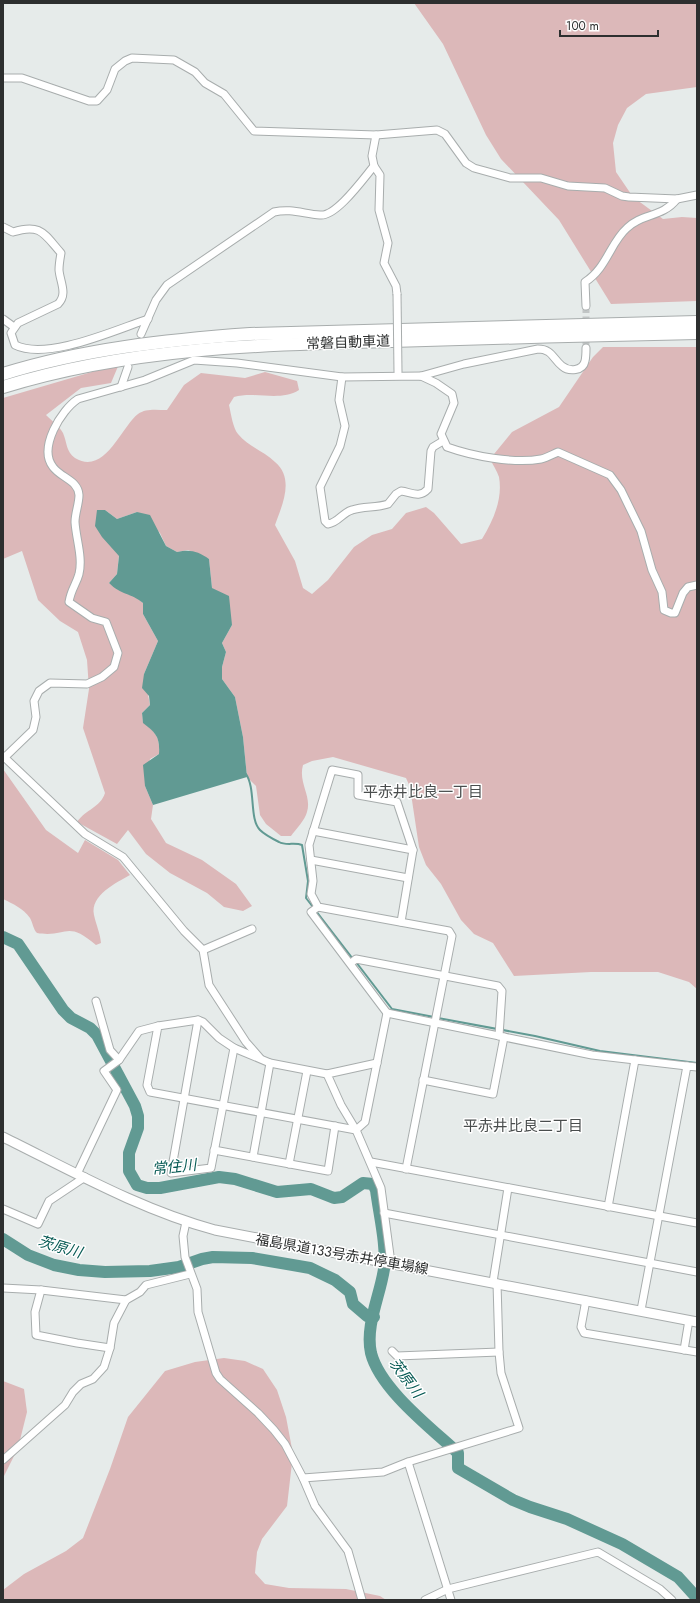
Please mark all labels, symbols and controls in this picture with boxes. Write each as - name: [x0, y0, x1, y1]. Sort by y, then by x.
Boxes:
- scale bar: [560, 12, 658, 38]
- text: 100 m: [566, 17, 599, 35]
- street label: 常磐自動車道: [306, 331, 390, 353]
- district label: 平赤井比良一丁目: [363, 781, 483, 803]
- district label: 平赤井比良二丁目: [463, 1115, 583, 1137]
- water label: 常住川: [150, 1154, 200, 1180]
- street label: 福島県道133号赤井停車場線: [254, 1229, 430, 1279]
- water label: 茨原川: [35, 1230, 87, 1264]
- water label: 茨原川: [384, 1353, 430, 1404]

